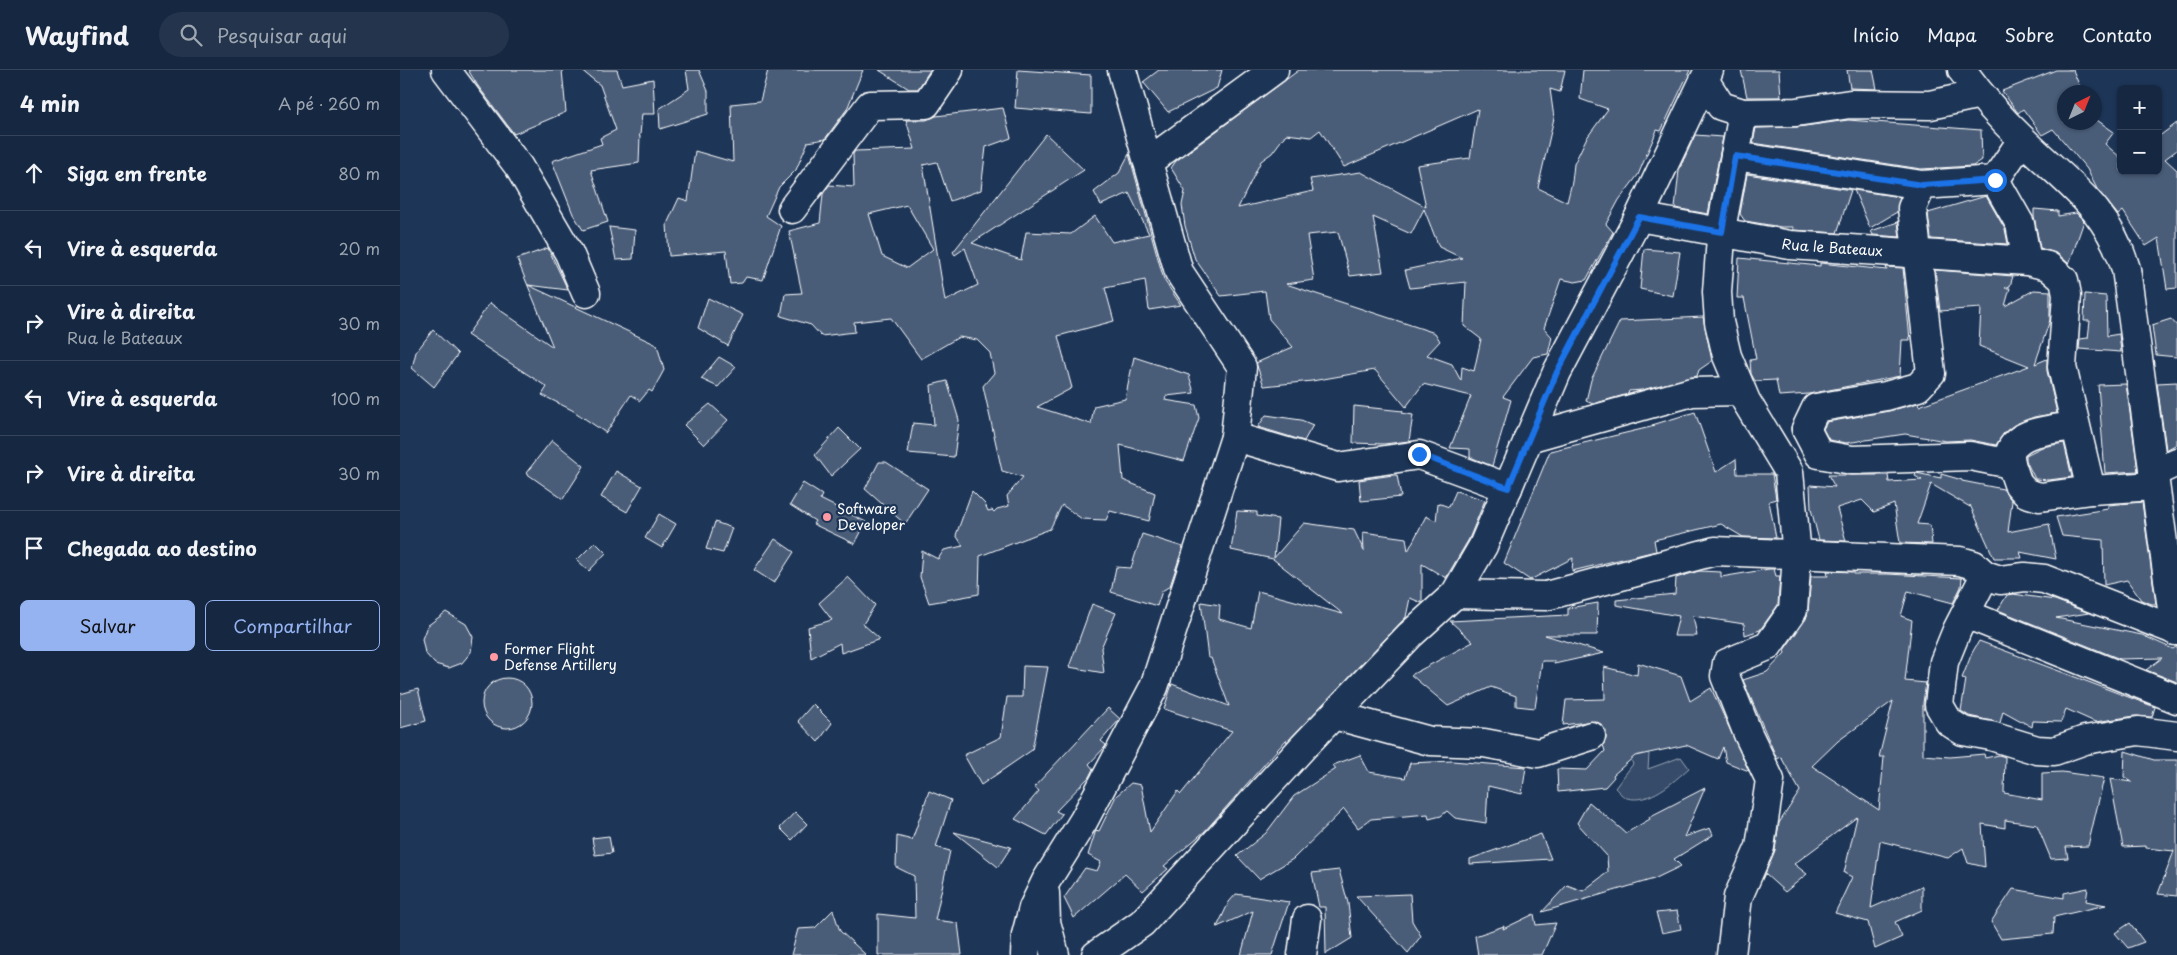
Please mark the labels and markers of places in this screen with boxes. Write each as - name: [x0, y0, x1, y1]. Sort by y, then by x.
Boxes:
- place label: Software Developer: [837, 498, 905, 535]
- marker: Software Developer: [821, 511, 833, 523]
- place label: Former Flight Defense Artillery: [504, 638, 617, 675]
- marker: Former Flight Defense Artillery: [488, 651, 500, 663]

